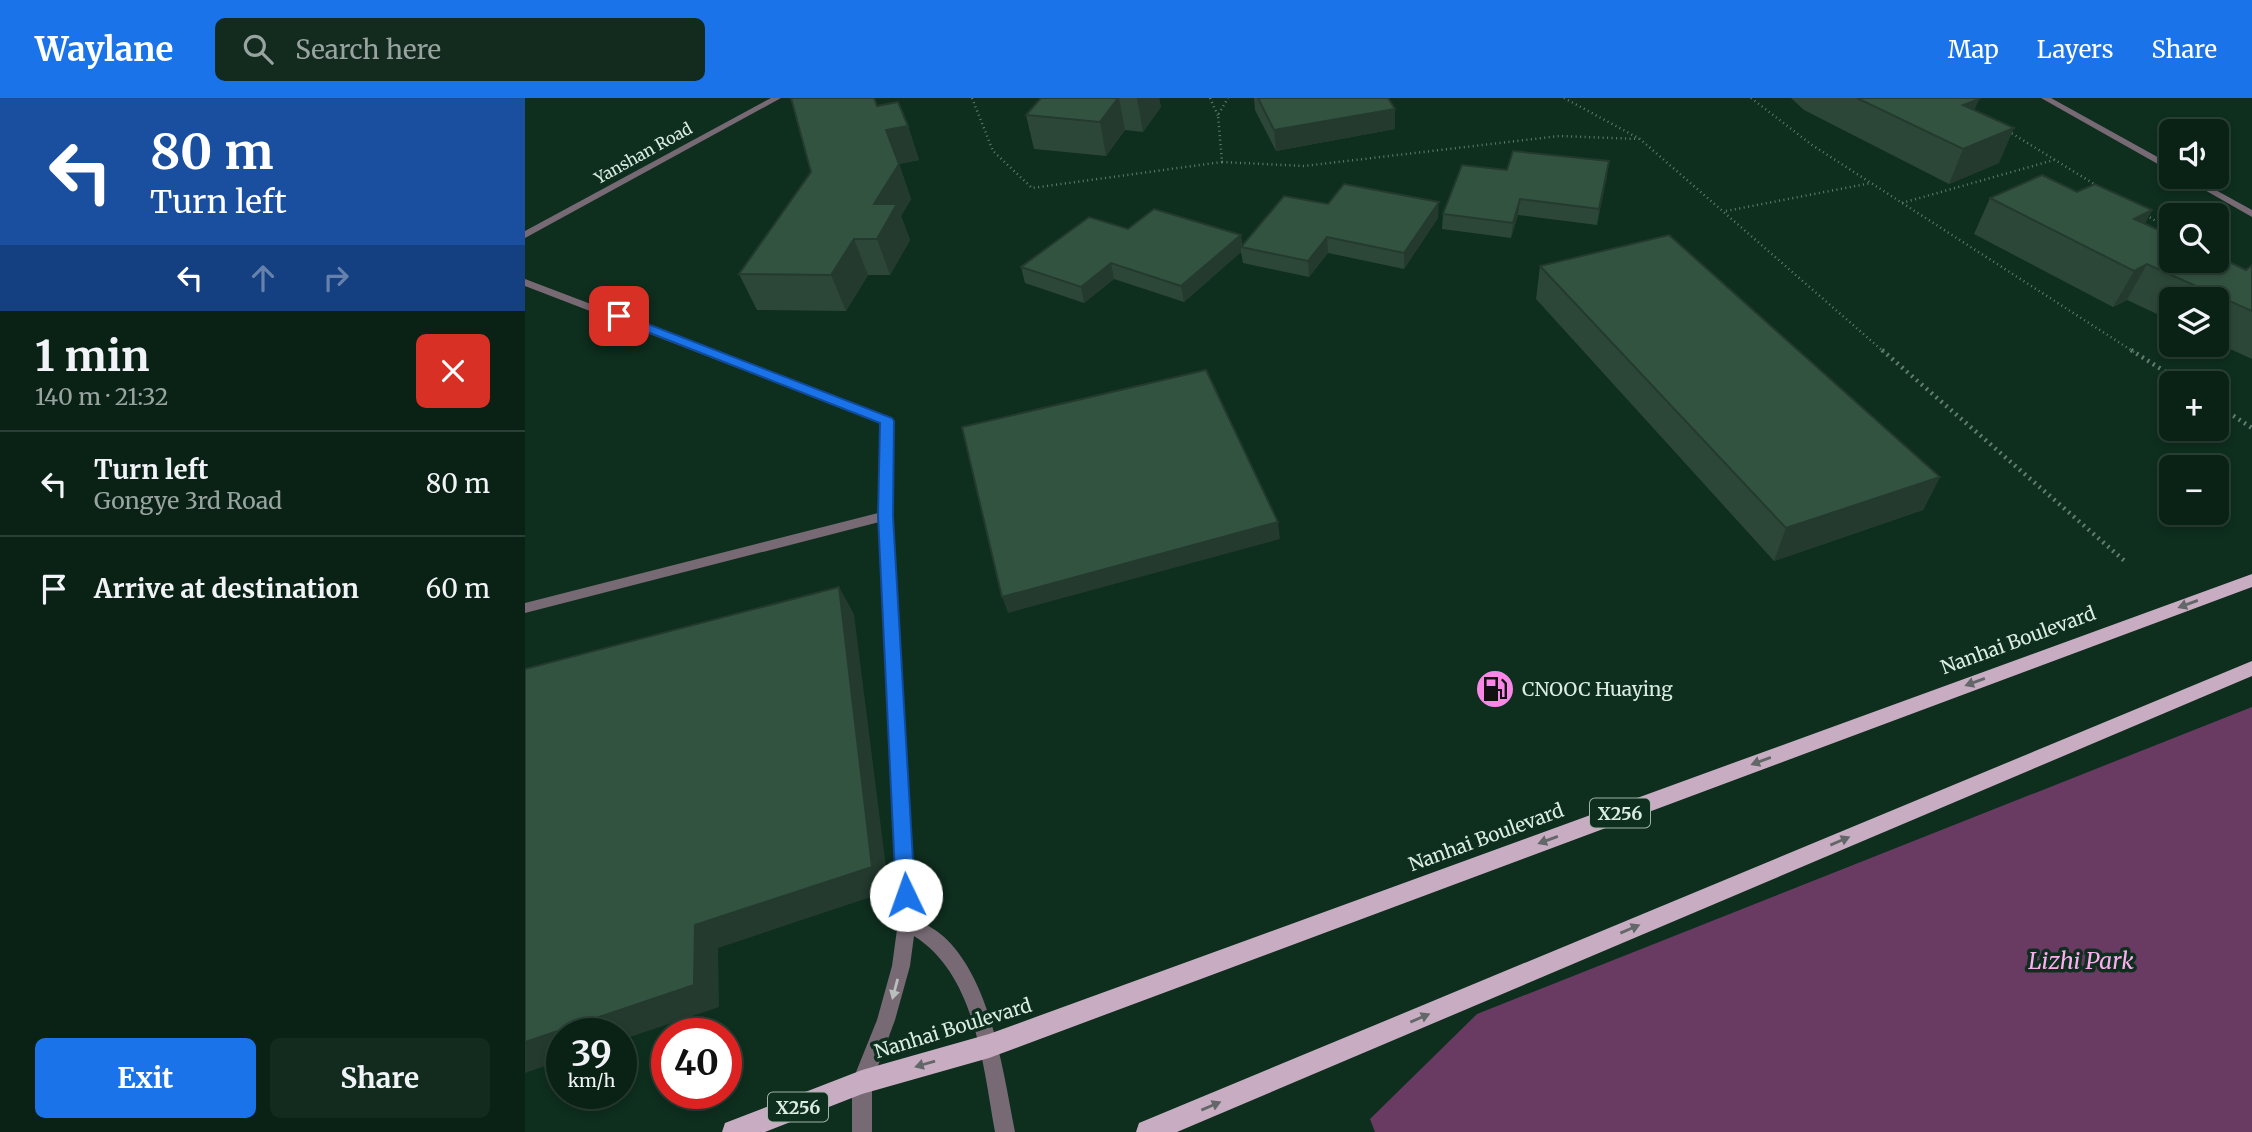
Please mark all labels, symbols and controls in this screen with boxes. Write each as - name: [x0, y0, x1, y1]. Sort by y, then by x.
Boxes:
- search box: [215, 18, 705, 81]
- text: Waylane: [35, 29, 173, 70]
- icon: search: [239, 30, 277, 68]
- text: Search here: [295, 33, 441, 66]
- text: Map: [1948, 34, 1999, 65]
- text: Layers: [2037, 34, 2113, 65]
- text: Share: [2151, 34, 2217, 65]
- street label: Yanshan Road: [590, 118, 696, 189]
- map controls: [2159, 119, 2229, 525]
- button: sound: [2159, 119, 2229, 189]
- text: 80 m: [150, 121, 273, 182]
- icon: left: [35, 126, 126, 217]
- text: Turn left: [150, 182, 287, 222]
- button: search: [2159, 203, 2229, 273]
- icon: left: [171, 259, 209, 297]
- icon: ahead: [244, 259, 282, 297]
- icon: right: [317, 259, 355, 297]
- pin: [589, 286, 649, 346]
- button: layers: [2159, 287, 2229, 357]
- icon: arrive: [600, 297, 638, 335]
- text: 1 min: [35, 330, 149, 382]
- button: close: [416, 334, 490, 408]
- button: +: [2159, 371, 2229, 441]
- text: 140 m · 21:32: [35, 382, 168, 411]
- text: Turn left: [94, 453, 208, 486]
- button: −: [2159, 455, 2229, 525]
- icon: left: [35, 465, 73, 503]
- text: 80 m: [426, 467, 490, 500]
- text: Gongye 3rd Road: [94, 486, 282, 515]
- icon: arrive: [35, 570, 73, 608]
- text: Arrive at destination: [94, 572, 359, 605]
- text: 60 m: [426, 572, 490, 605]
- one-way arrow: [2177, 598, 2198, 609]
- street label: Nanhai Boulevard: [1937, 601, 2099, 679]
- fuel station icon: CNOOC Huaying: [1474, 668, 1516, 710]
- place label: CNOOC Huaying: [1522, 677, 1673, 701]
- one-way arrow: [1964, 677, 1985, 688]
- one-way arrow: [1751, 756, 1772, 767]
- street label: Nanhai Boulevard: [1405, 798, 1567, 876]
- road number: X256: [1590, 798, 1650, 828]
- one-way arrow: [1537, 835, 1558, 846]
- one-way arrow: [1830, 836, 1851, 847]
- position arrow: [869, 858, 943, 932]
- one-way arrow: [1620, 924, 1641, 935]
- park label: Lizhi Park: [2028, 946, 2134, 975]
- one-way arrow: [889, 978, 899, 999]
- street label: Nanhai Boulevard: [872, 993, 1034, 1063]
- one-way arrow: [1410, 1012, 1431, 1023]
- speed limit sign: 40: [651, 1018, 742, 1109]
- text: 39: [571, 1032, 612, 1076]
- button: Exit: [35, 1038, 256, 1118]
- button: Share: [270, 1038, 490, 1118]
- one-way arrow: [914, 1060, 935, 1070]
- text: km/h: [568, 1069, 615, 1092]
- road number: X256: [768, 1092, 828, 1122]
- one-way arrow: [1200, 1100, 1221, 1111]

